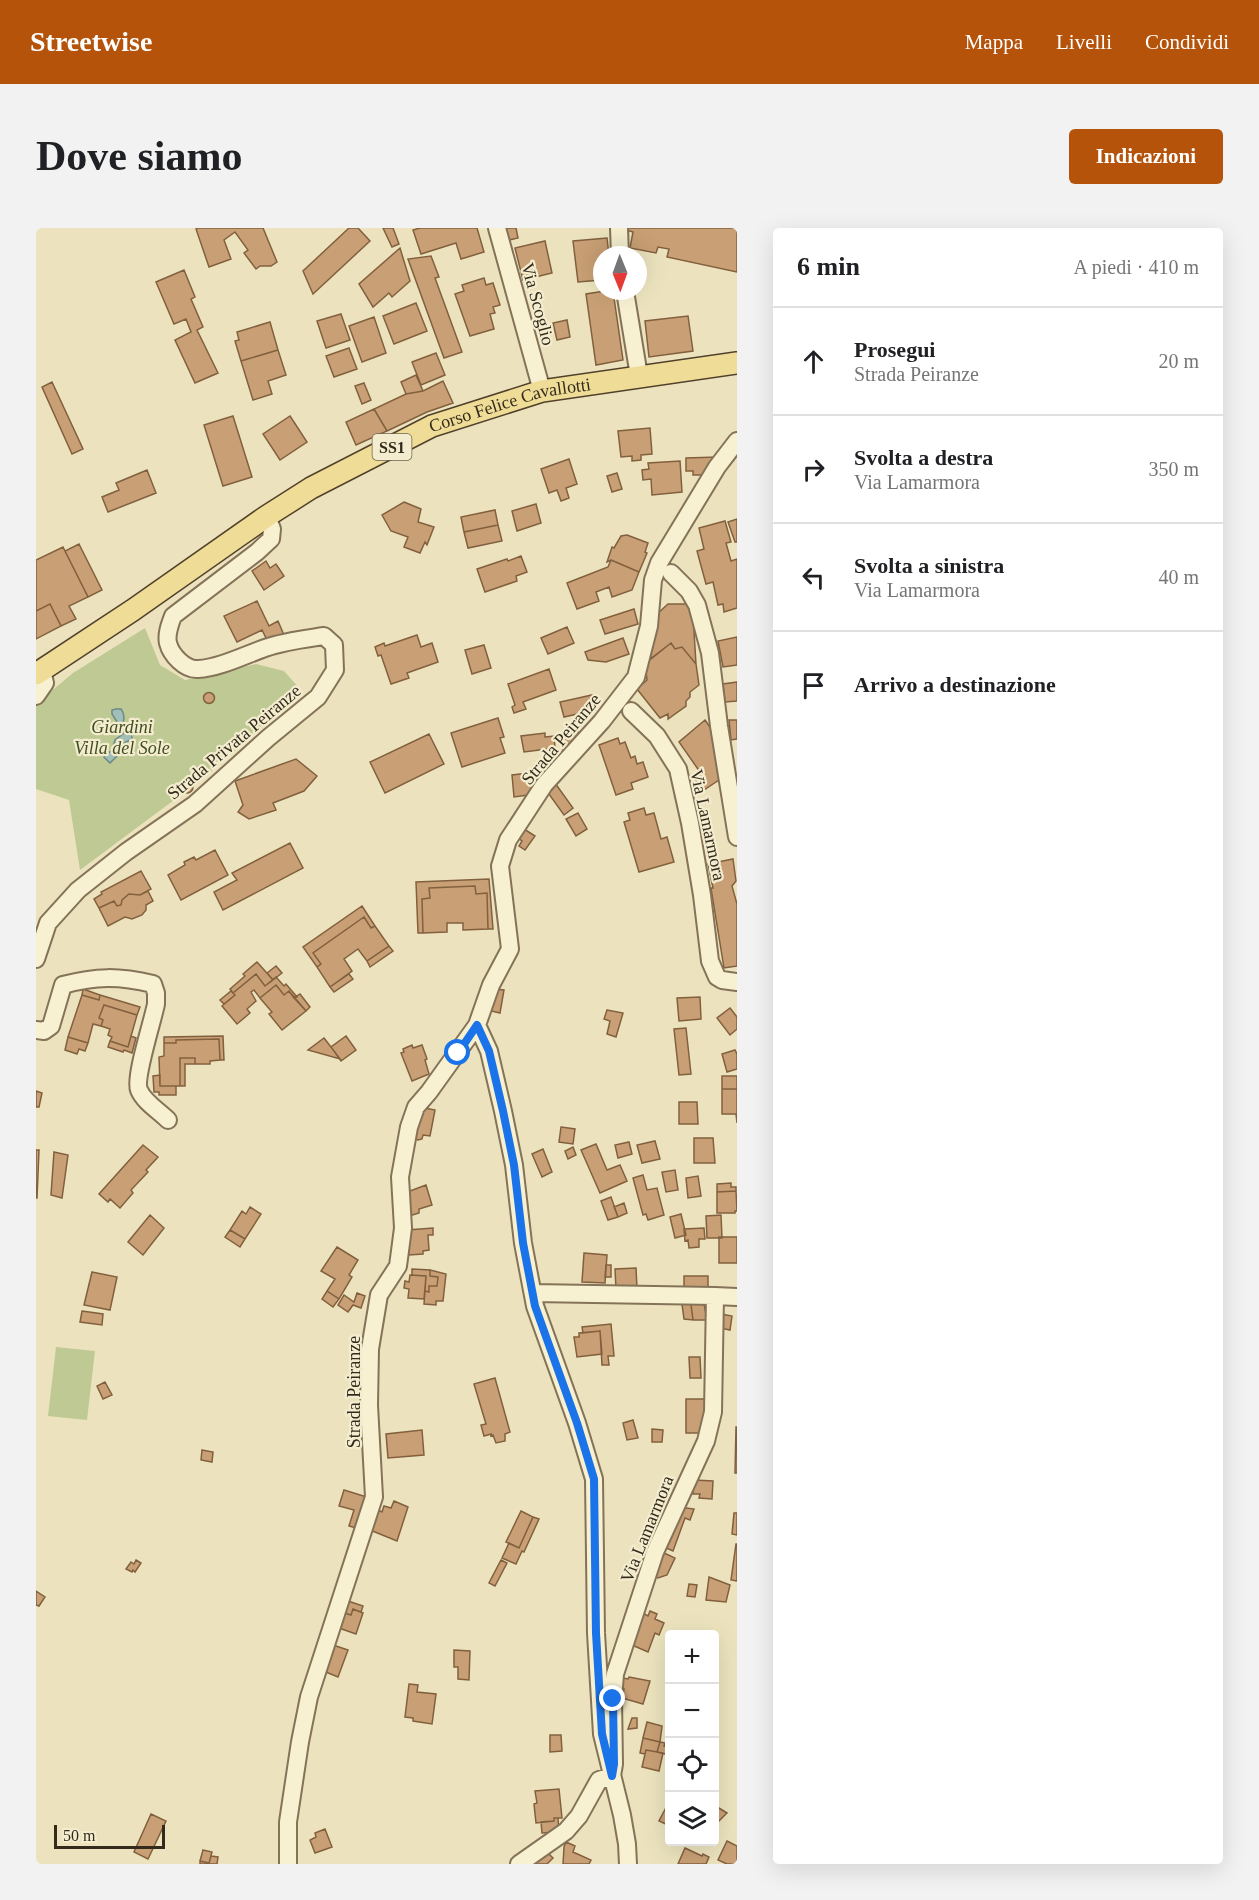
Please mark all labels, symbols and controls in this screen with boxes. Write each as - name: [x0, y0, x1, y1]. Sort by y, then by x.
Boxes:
- text: Streetwise: [30, 26, 152, 57]
- text: Mappa: [965, 30, 1023, 54]
- text: Livelli: [1056, 30, 1112, 54]
- text: Condividi: [1145, 30, 1229, 54]
- button: Indicazioni: [1069, 129, 1223, 184]
- text: Dove siamo: [36, 133, 242, 179]
- north arrow: [593, 246, 647, 300]
- text: 6 min: [797, 252, 860, 281]
- text: A piedi · 410 m: [1073, 256, 1199, 278]
- street label: Via Scoglio: [517, 261, 559, 347]
- text: Prosegui: [854, 337, 935, 362]
- icon: ahead: [797, 345, 830, 378]
- text: 20 m: [1158, 350, 1199, 372]
- text: Strada Peiranze: [854, 363, 979, 385]
- street label: Corso Felice Cavallotti: [426, 374, 592, 436]
- road number: SS1: [372, 434, 412, 460]
- text: Svolta a destra: [854, 445, 993, 470]
- icon: right: [797, 453, 830, 486]
- text: 350 m: [1148, 458, 1199, 480]
- text: Via Lamarmora: [854, 471, 980, 493]
- text: Svolta a sinistra: [854, 553, 1004, 578]
- icon: left: [797, 561, 830, 594]
- text: 40 m: [1158, 566, 1199, 588]
- text: Via Lamarmora: [854, 579, 980, 601]
- icon: arrive: [797, 669, 830, 702]
- text: Arrivo a destinazione: [854, 672, 1056, 697]
- street label: Strada Privata Peiranze: [163, 680, 305, 804]
- street label: Strada Peiranze: [517, 689, 605, 788]
- park label: Giardini Villa del Sole: [74, 717, 170, 758]
- street label: Via Lamarmora: [686, 767, 730, 883]
- route start: [444, 1039, 470, 1065]
- street label: Strada Peiranze: [344, 1336, 364, 1448]
- street label: Via Lamarmora: [616, 1473, 678, 1585]
- map controls: [665, 1630, 719, 1846]
- button: +: [665, 1630, 719, 1684]
- button: −: [665, 1684, 719, 1738]
- route end: [599, 1685, 625, 1711]
- button: locate: [665, 1738, 719, 1792]
- button: layers: [665, 1792, 719, 1846]
- scale bar: [54, 1822, 165, 1850]
- text: 50 m: [63, 1827, 95, 1844]

